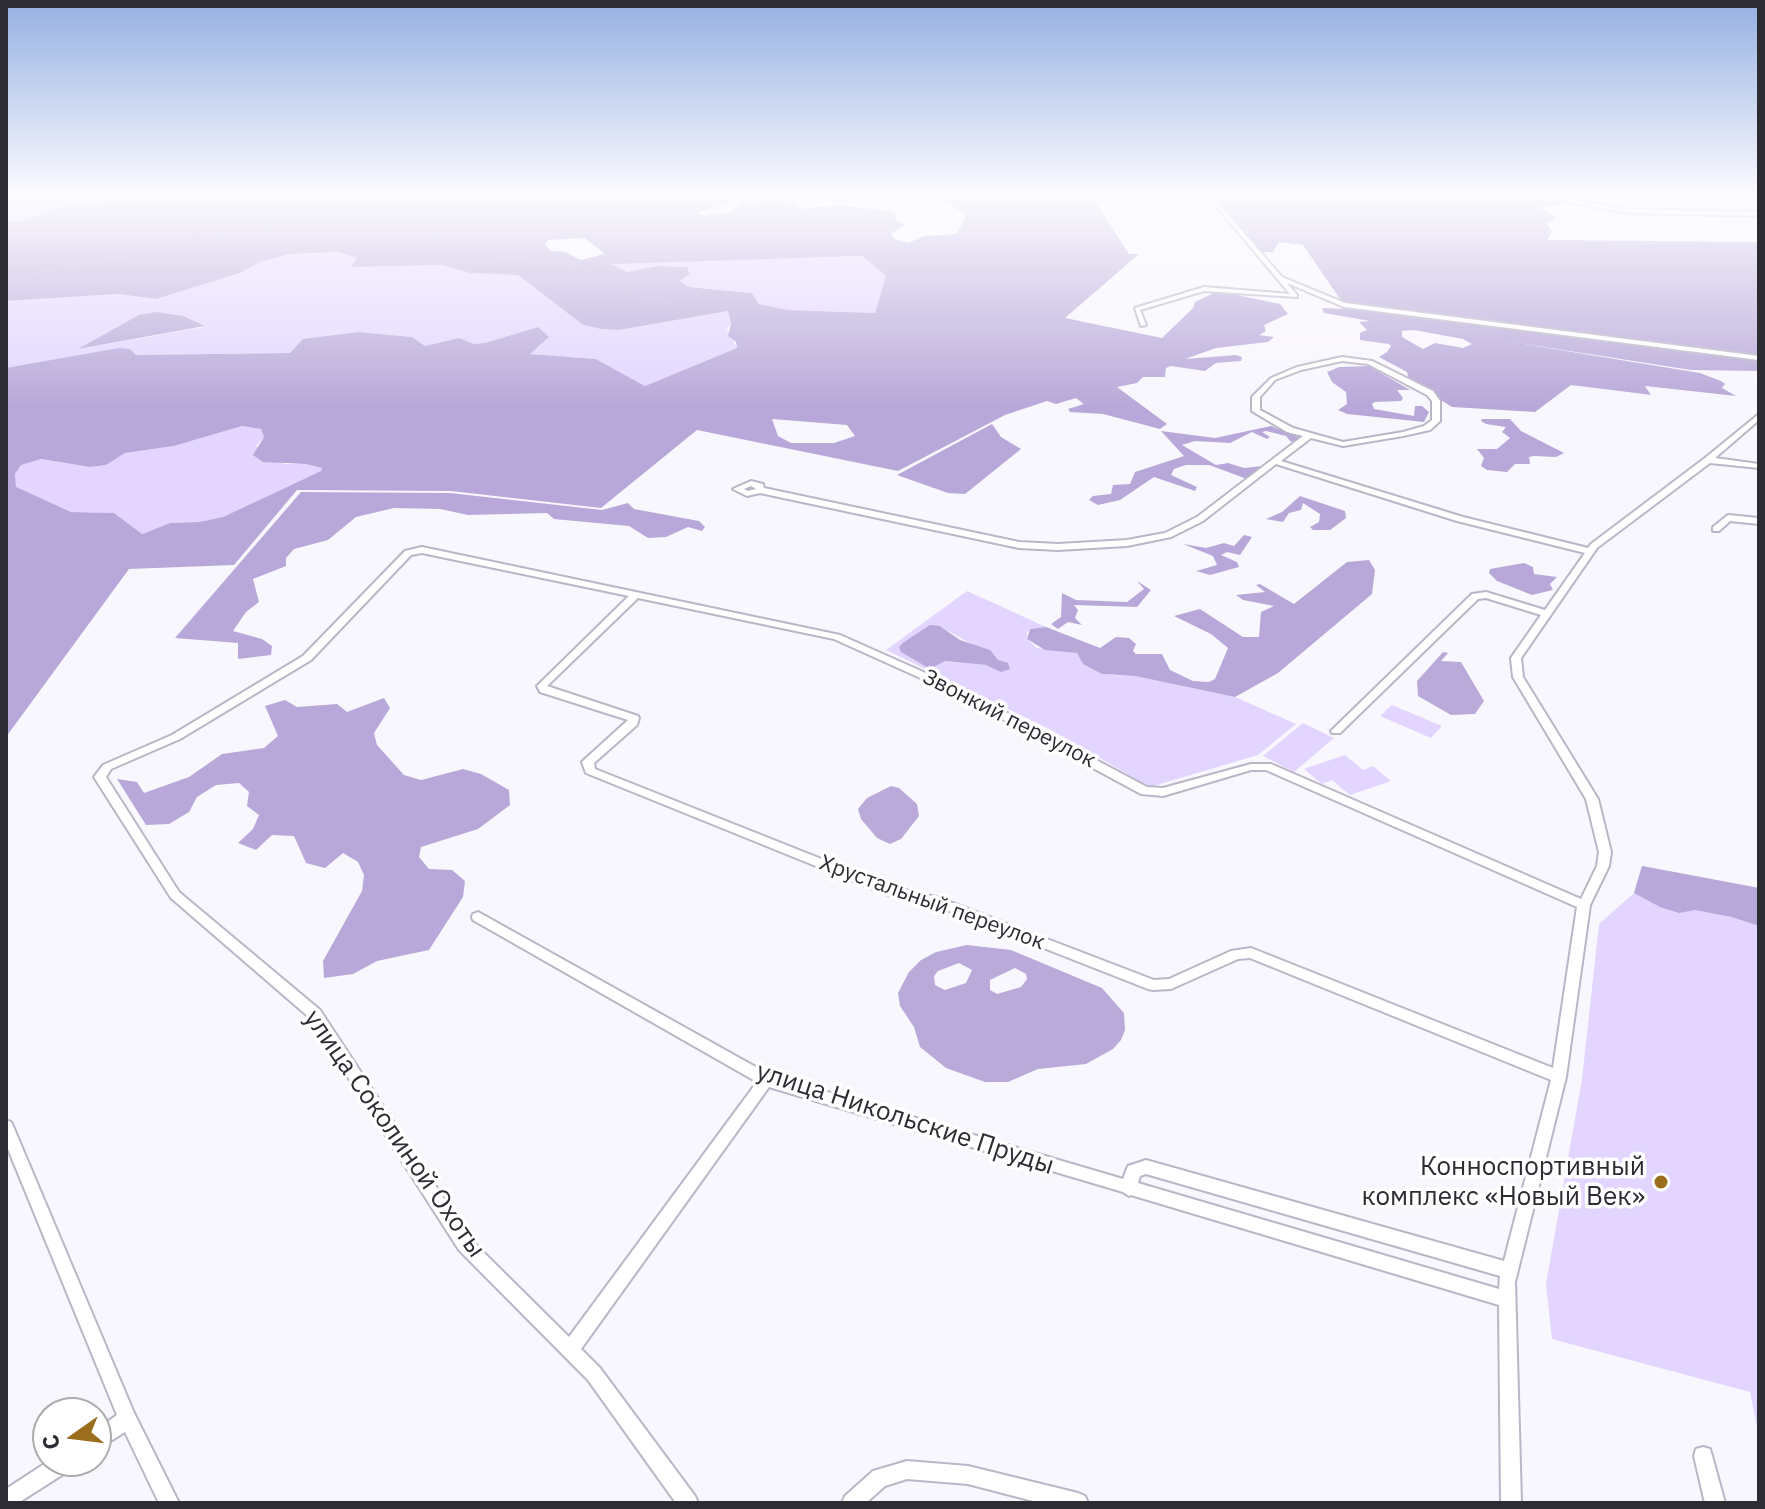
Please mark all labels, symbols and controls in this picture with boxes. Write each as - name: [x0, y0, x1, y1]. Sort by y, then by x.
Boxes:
- street label: Звонкий переулок: [918, 664, 1100, 774]
- street label: Хрустальный переулок: [816, 850, 1048, 956]
- street label: улица Соколиной Охоты: [297, 1004, 491, 1264]
- street label: улица Никольские Пруды: [752, 1056, 1058, 1182]
- place label: Конноспортивный комплекс «Новый Век»: [1362, 1151, 1645, 1212]
- marker: Конноспортивный комплекс «Новый Век»: [1652, 1173, 1670, 1191]
- north arrow: [32, 1397, 112, 1477]
- text: С: [34, 1432, 66, 1453]

